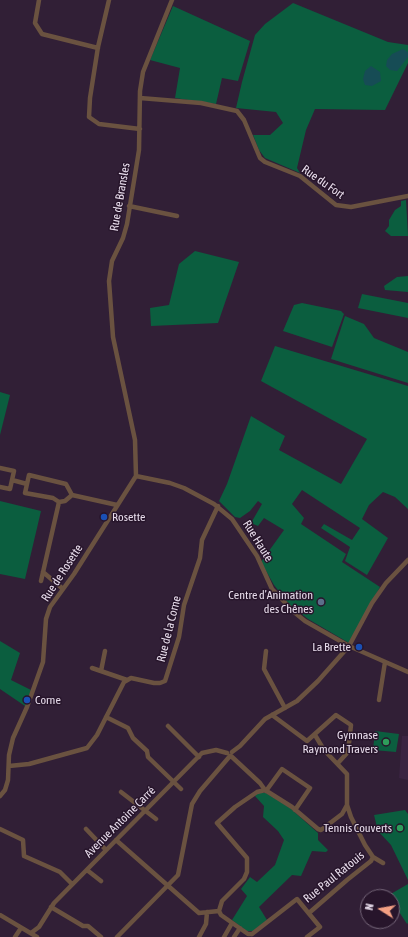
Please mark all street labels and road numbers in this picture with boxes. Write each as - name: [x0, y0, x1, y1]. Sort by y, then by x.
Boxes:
- street label: Rue de Bransles: [107, 162, 133, 232]
- street label: Rue du Fort: [299, 162, 347, 202]
- street label: Rue Haute: [240, 518, 276, 564]
- street label: Rue de Rosette: [38, 542, 86, 604]
- street label: Rue de la Corne: [154, 594, 184, 664]
- street label: Avenue Antoine Carré: [81, 783, 159, 861]
- street label: Rue Paul Ratouis: [301, 848, 367, 906]

